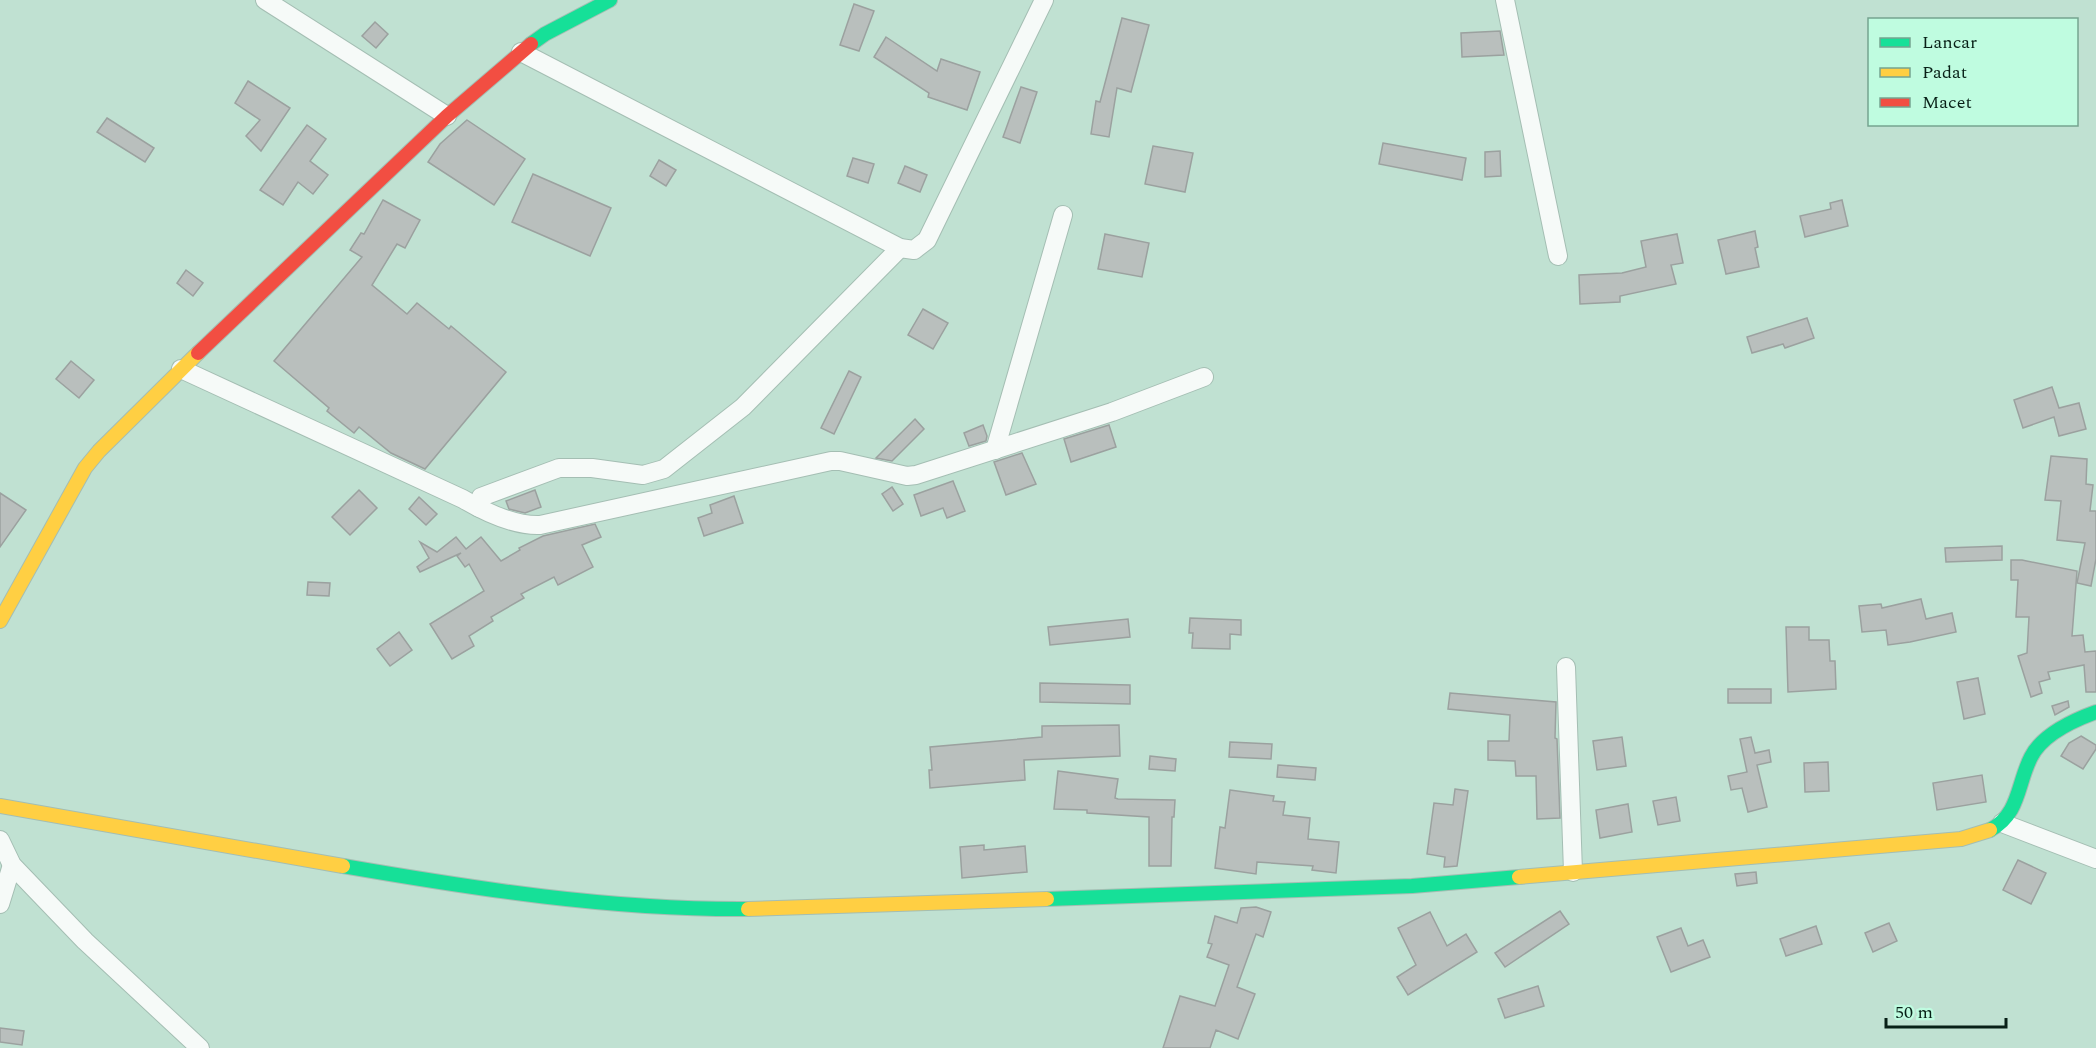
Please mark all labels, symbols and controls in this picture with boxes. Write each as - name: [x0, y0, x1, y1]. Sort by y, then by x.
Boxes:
- legend: [1868, 18, 2078, 126]
- text: Lancar: [1922, 29, 1977, 56]
- text: Padat: [1922, 59, 1967, 86]
- text: Macet: [1922, 89, 1972, 116]
- scale bar: [1886, 991, 2006, 1029]
- text: 50 m: [1895, 999, 1933, 1026]

